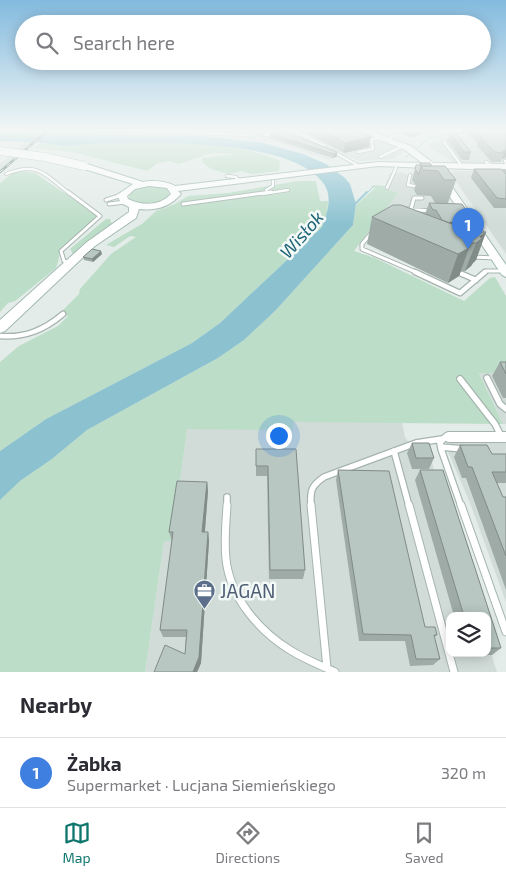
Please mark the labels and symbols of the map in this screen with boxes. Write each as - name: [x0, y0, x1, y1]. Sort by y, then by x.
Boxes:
- water label: Wisłok: [275, 206, 328, 262]
- pin: 1: [452, 208, 484, 249]
- your location: [266, 423, 292, 449]
- office icon: JAGAN: [192, 579, 216, 610]
- place label: JAGAN: [220, 579, 275, 602]

